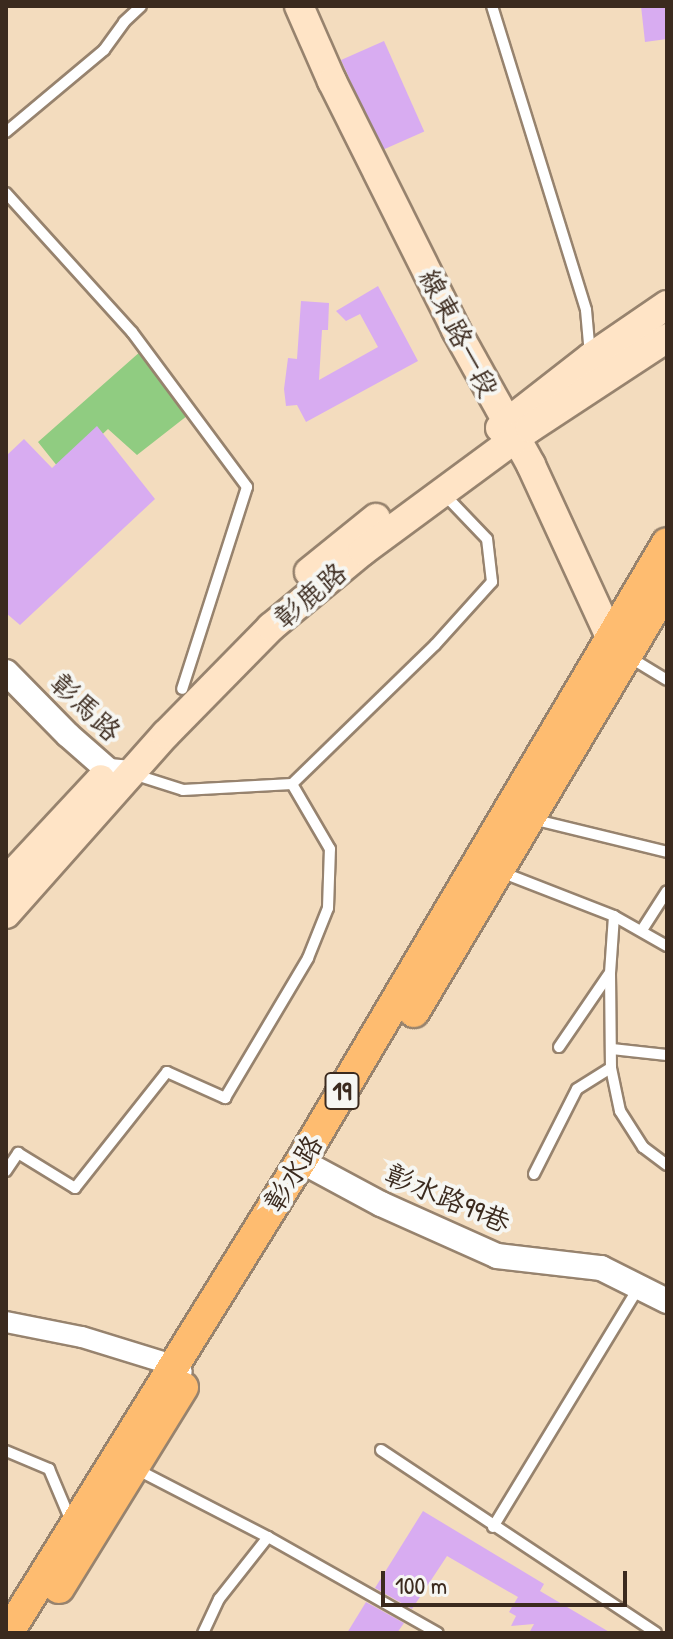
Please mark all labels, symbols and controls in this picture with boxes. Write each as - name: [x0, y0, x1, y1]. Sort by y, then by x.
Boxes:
- street label: 線東路一段: [412, 263, 506, 403]
- street label: 彰鹿路: [267, 555, 353, 635]
- street label: 彰馬路: [44, 666, 128, 748]
- road number: 19: [324, 1069, 360, 1113]
- street label: 彰水路: [256, 1128, 330, 1218]
- street label: 彰水路99巷: [380, 1157, 516, 1239]
- scale bar: [385, 1555, 631, 1605]
- text: 100 m: [395, 1569, 447, 1601]

